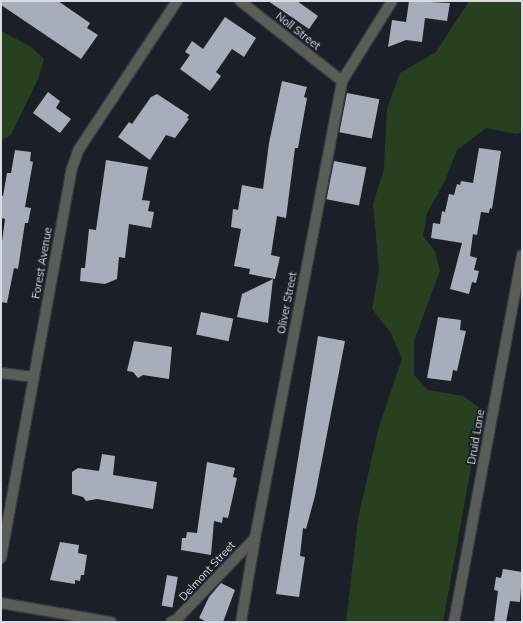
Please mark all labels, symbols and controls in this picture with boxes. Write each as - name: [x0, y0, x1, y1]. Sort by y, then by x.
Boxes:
- street label: Noll Street: [273, 9, 323, 53]
- street label: Forest Avenue: [29, 226, 55, 300]
- street label: Oliver Street: [275, 271, 299, 335]
- street label: Druid Lane: [465, 408, 487, 466]
- street label: Delmont Street: [176, 539, 238, 603]

